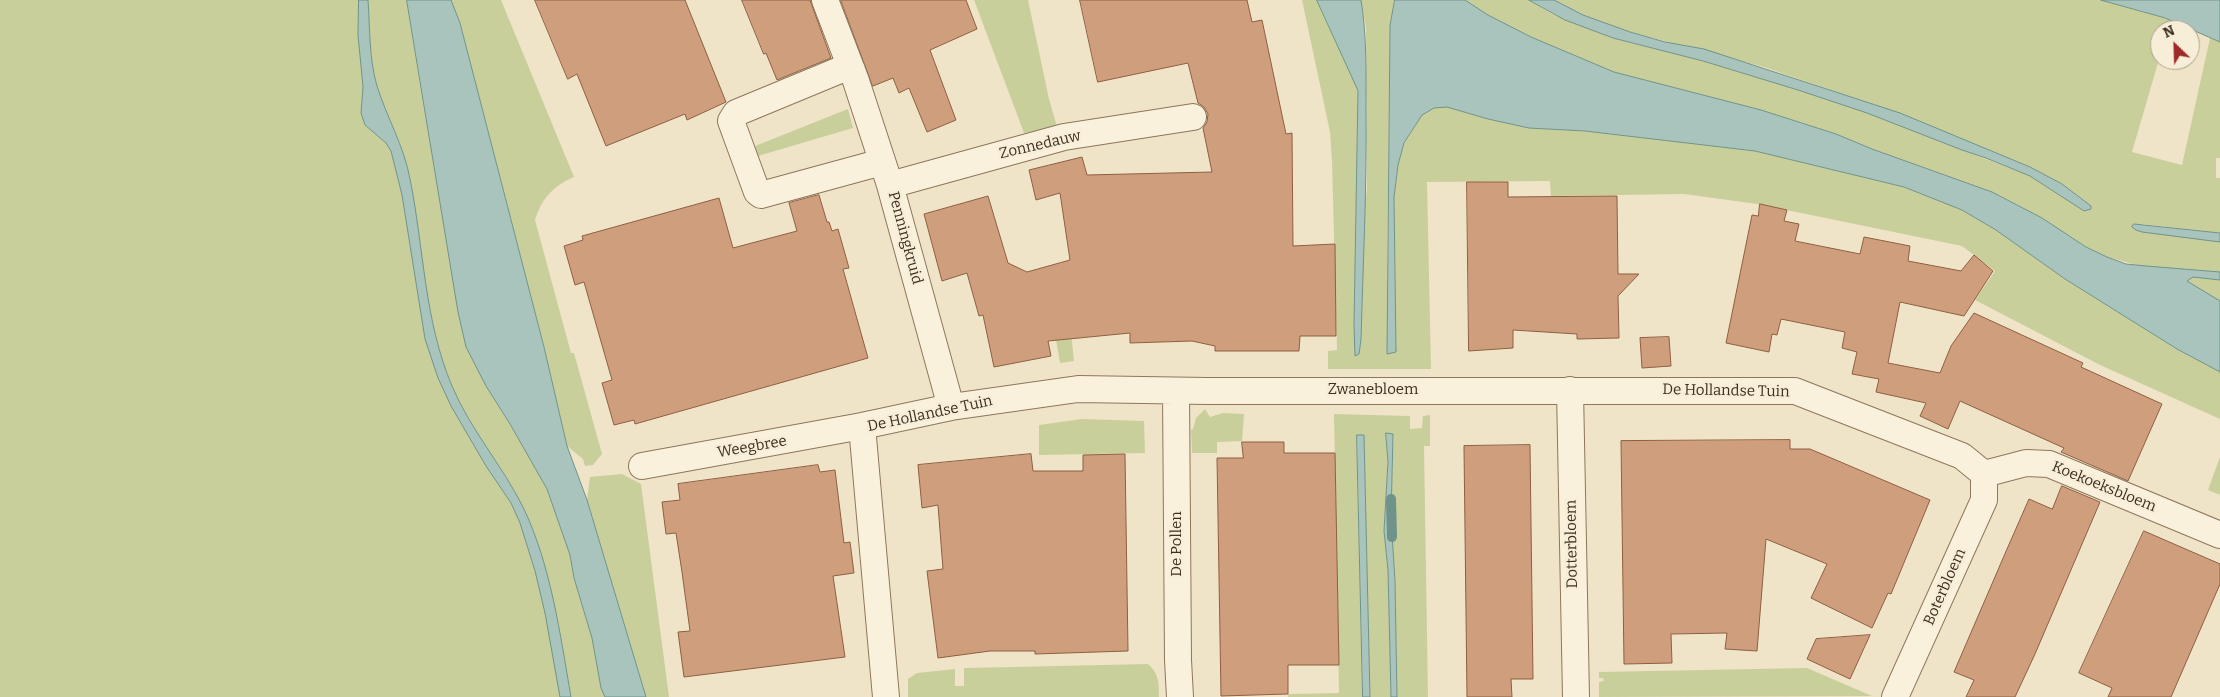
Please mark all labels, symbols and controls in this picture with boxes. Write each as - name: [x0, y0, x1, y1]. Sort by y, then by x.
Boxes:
- north arrow: [2150, 20, 2200, 70]
- text: N: [2161, 22, 2177, 42]
- street label: Zonnedauw: [998, 127, 1082, 163]
- street label: Penningkruid: [884, 190, 926, 286]
- street label: Zwanebloem: [1328, 381, 1418, 399]
- street label: De Hollandse Tuin: [1662, 381, 1790, 401]
- street label: De Hollandse Tuin: [866, 392, 994, 436]
- street label: Weegbree: [716, 432, 788, 462]
- street label: Koekoeksbloem: [2049, 458, 2159, 516]
- street label: Dotterbloem: [1562, 500, 1582, 588]
- street label: De Pollen: [1168, 511, 1186, 577]
- street label: Boterbloem: [1920, 546, 1970, 628]

